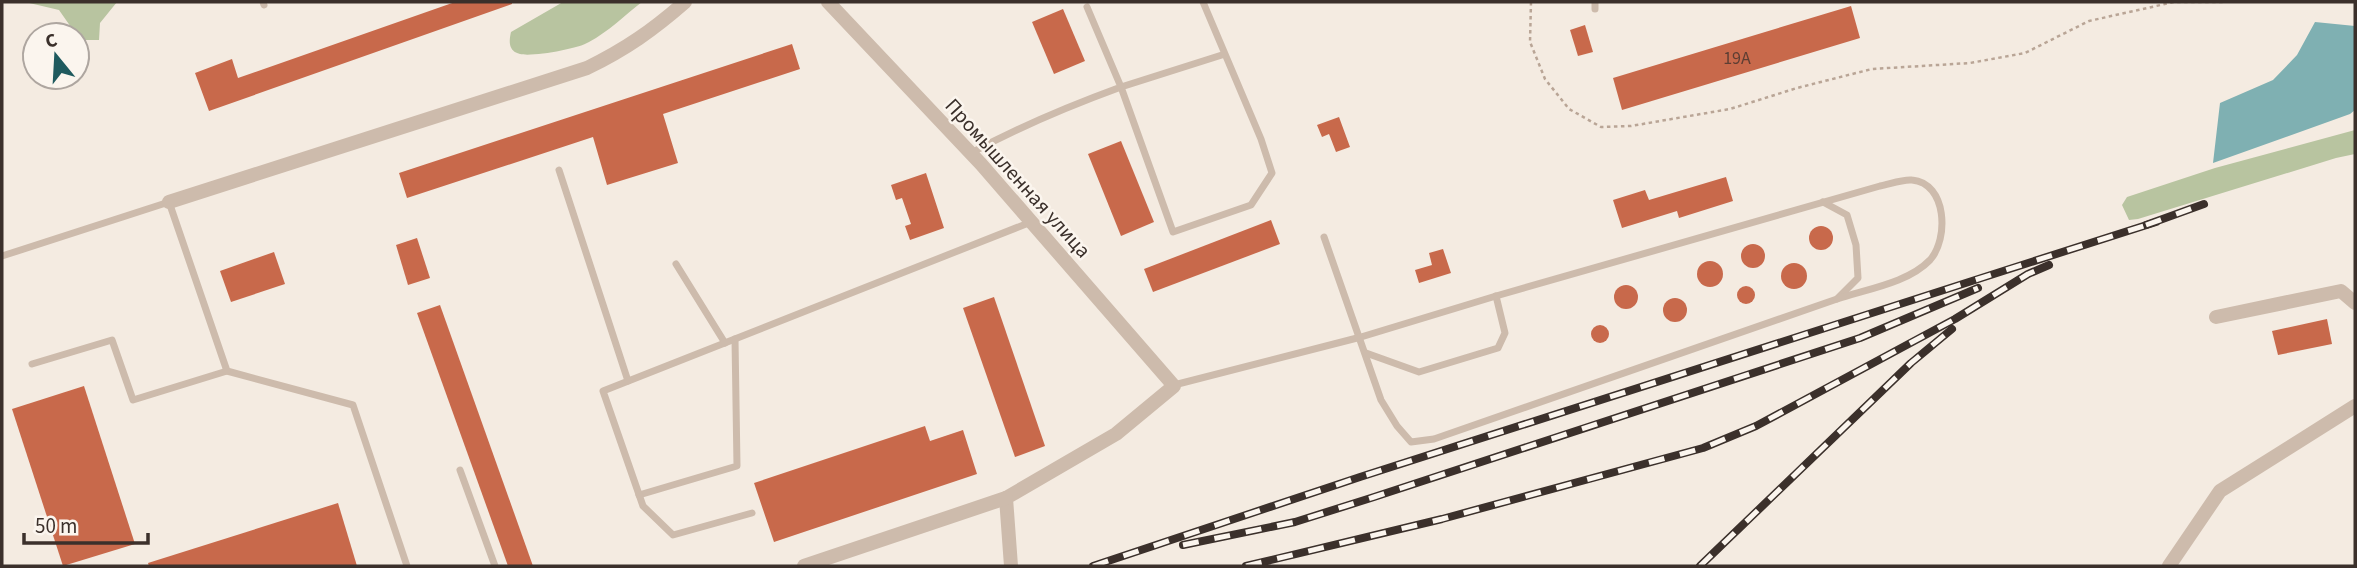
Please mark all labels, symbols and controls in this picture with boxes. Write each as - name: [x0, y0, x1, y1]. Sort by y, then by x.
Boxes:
- north arrow: [21, 21, 91, 91]
- text: С: [42, 27, 61, 56]
- house number: 19А: [1723, 46, 1751, 71]
- street label: Промышленная улица: [938, 92, 1098, 264]
- scale bar: [24, 502, 149, 546]
- text: 50 m: [35, 511, 77, 541]

